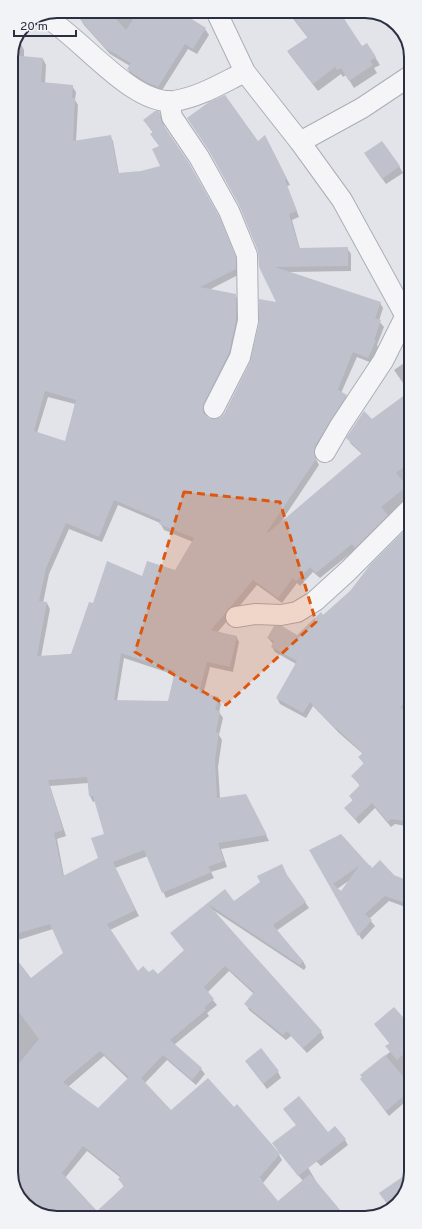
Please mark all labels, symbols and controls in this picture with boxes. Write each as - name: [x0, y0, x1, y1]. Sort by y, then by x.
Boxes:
- scale bar: [14, 12, 76, 38]
- text: 20 m: [20, 19, 48, 35]

